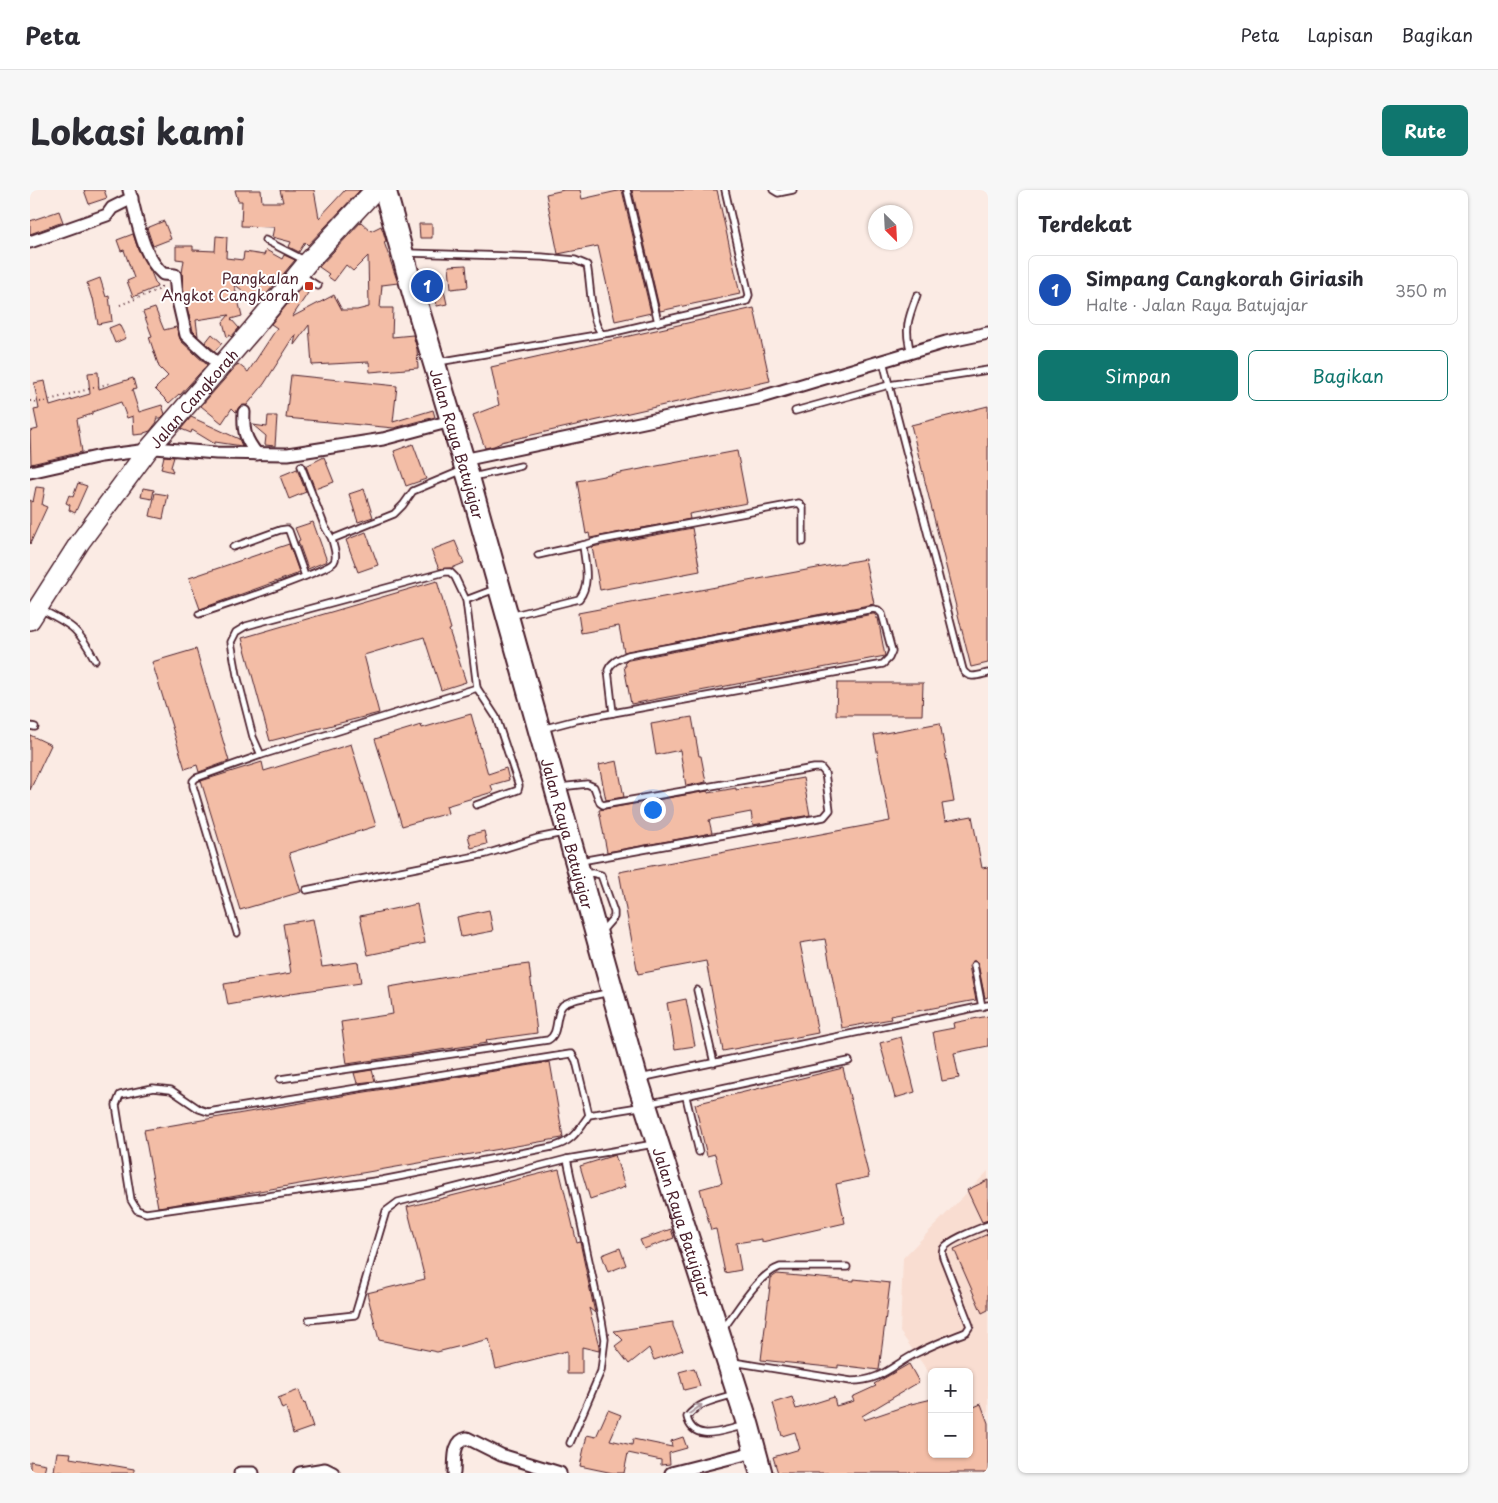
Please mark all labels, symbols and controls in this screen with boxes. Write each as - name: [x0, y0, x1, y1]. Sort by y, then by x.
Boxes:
- text: Peta: [25, 17, 81, 53]
- text: Peta: [1241, 21, 1279, 48]
- text: Lapisan: [1307, 21, 1373, 48]
- text: Bagikan: [1401, 21, 1473, 48]
- text: Lokasi kami: [30, 104, 245, 157]
- button: Rute: [1382, 105, 1468, 156]
- north arrow: [868, 205, 913, 250]
- text: Terdekat: [1038, 207, 1132, 239]
- text: Simpang Cangkorah Giriasih: [1086, 264, 1364, 292]
- place label: Pangkalan Angkot Cangkorah: [161, 266, 299, 306]
- pin: 1: [411, 267, 443, 305]
- text: 1: [1051, 278, 1059, 302]
- text: 350 m: [1395, 278, 1447, 302]
- marker: Pangkalan Angkot Cangkorah: [303, 280, 315, 292]
- text: Halte · Jalan Raya Batujajar: [1086, 292, 1308, 316]
- street label: Jalan Cangkorah: [143, 343, 243, 453]
- button: Simpan: [1038, 350, 1238, 401]
- button: Bagikan: [1248, 350, 1448, 401]
- street label: Jalan Raya Batujajar: [425, 365, 491, 522]
- street label: Jalan Raya Batujajar: [536, 755, 600, 912]
- your location: [640, 797, 666, 823]
- street label: Jalan Raya Batujajar: [648, 1144, 718, 1300]
- map controls: [928, 1368, 973, 1458]
- button: +: [928, 1368, 973, 1413]
- one-way arrow: [689, 1404, 703, 1414]
- button: −: [928, 1413, 973, 1458]

